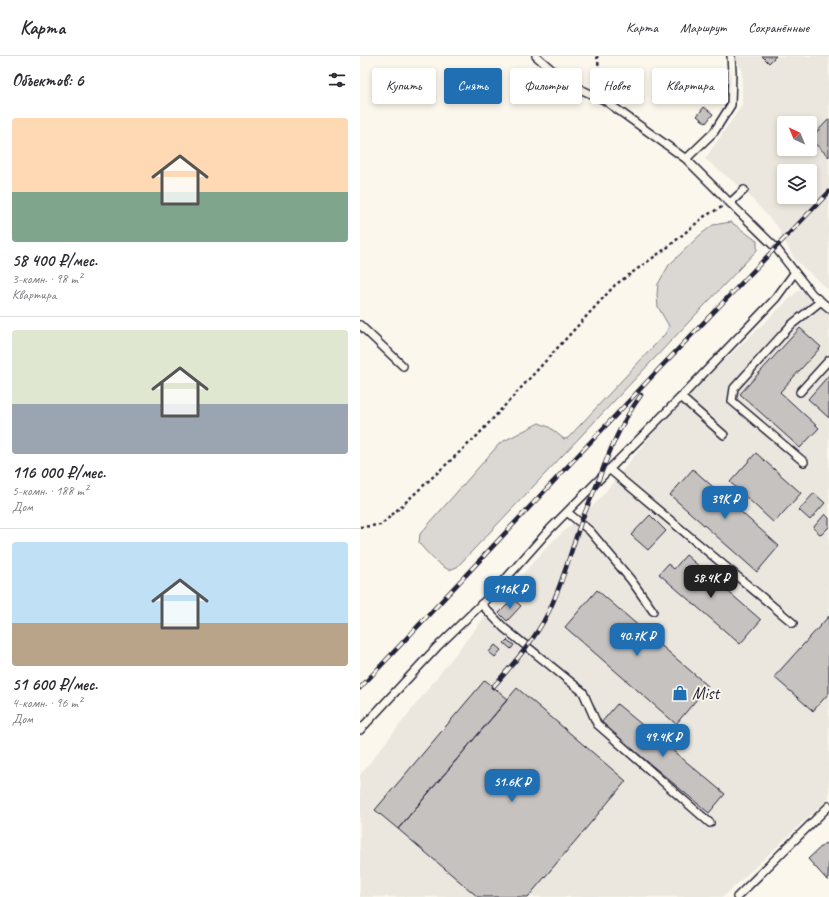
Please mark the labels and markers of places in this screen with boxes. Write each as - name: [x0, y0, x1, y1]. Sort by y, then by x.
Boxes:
- pin: 39K ₽: [697, 486, 753, 520]
- pin: 58.4K ₽: [674, 565, 748, 599]
- pin: 116K ₽: [477, 576, 543, 610]
- pin: 40.7K ₽: [600, 623, 674, 657]
- place label: Mist: [692, 683, 721, 704]
- shop icon: Mist: [671, 684, 689, 702]
- pin: 49.4K ₽: [626, 724, 700, 758]
- pin: 51.6K ₽: [475, 769, 549, 803]

